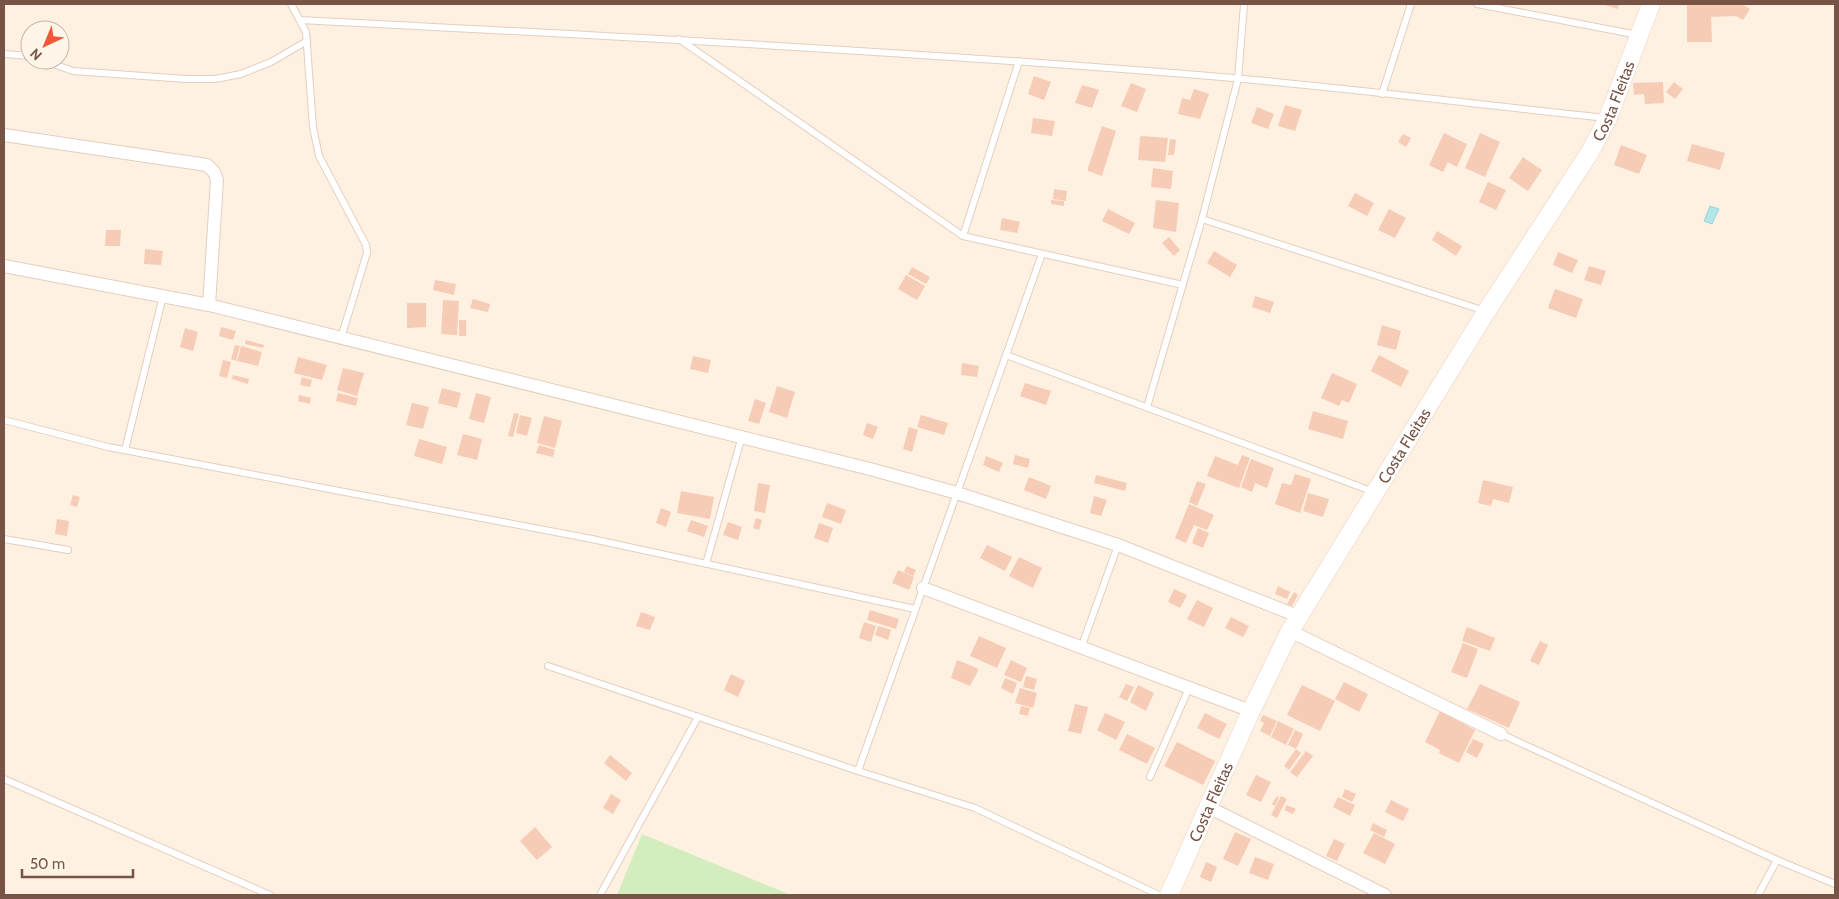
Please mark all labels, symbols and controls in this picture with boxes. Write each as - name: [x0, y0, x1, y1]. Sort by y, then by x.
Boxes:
- north arrow: [20, 20, 70, 70]
- text: N: [26, 44, 46, 64]
- street label: Costa Fleitas: [1588, 58, 1639, 145]
- street label: Costa Fleitas: [1374, 404, 1435, 487]
- street label: Costa Fleitas: [1185, 759, 1237, 845]
- scale bar: [22, 846, 134, 878]
- text: 50 m: [30, 855, 65, 873]

